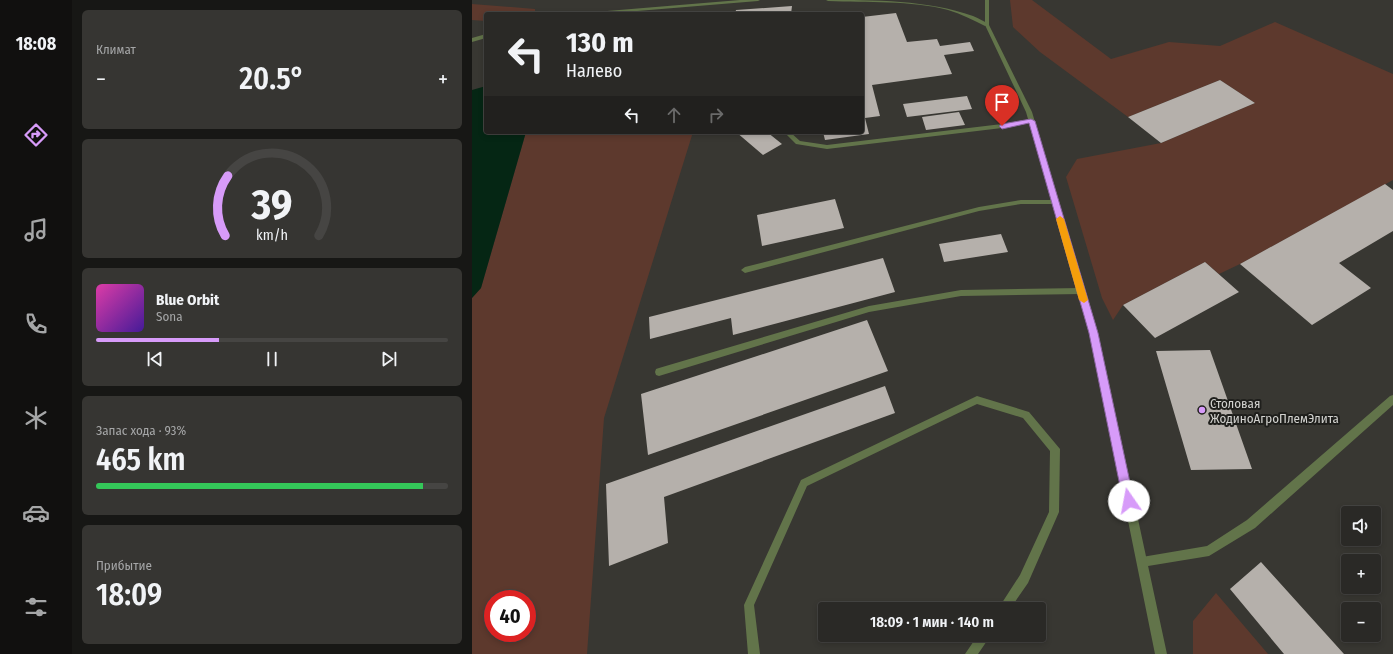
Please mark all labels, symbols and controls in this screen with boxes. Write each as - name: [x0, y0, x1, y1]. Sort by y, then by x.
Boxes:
- text: 130 m: [566, 26, 634, 59]
- icon: left: [500, 28, 552, 80]
- text: 18:08: [16, 33, 56, 55]
- text: Климат: [96, 42, 136, 57]
- text: Налево: [566, 60, 622, 82]
- text: 20.5°: [239, 61, 305, 97]
- text: −: [96, 66, 106, 93]
- text: +: [438, 66, 448, 93]
- pin: [985, 85, 1019, 126]
- icon: arrive: [991, 91, 1013, 113]
- icon: left: [621, 104, 643, 126]
- icon: ahead: [663, 104, 685, 126]
- icon: right: [705, 104, 727, 126]
- icon: directions: [22, 121, 50, 149]
- text: 39: [251, 180, 292, 230]
- icon: music: [22, 216, 50, 244]
- text: km/h: [256, 227, 288, 244]
- text: Blue Orbit: [156, 291, 219, 309]
- text: Sona: [156, 309, 183, 324]
- icon: phone: [22, 310, 50, 338]
- icon: previous: [144, 348, 166, 370]
- icon: pause: [261, 348, 283, 370]
- icon: next: [378, 348, 400, 370]
- place label: Столовая ЖодиноАгроПлемЭлита: [1210, 396, 1339, 426]
- icon: climate: [22, 404, 50, 432]
- marker: Столовая ЖодиноАгроПлемЭлита: [1197, 405, 1207, 415]
- text: Запас хода · 93%: [96, 423, 186, 438]
- text: 465 km: [96, 442, 185, 478]
- position arrow: [1108, 480, 1150, 522]
- icon: car: [22, 499, 50, 527]
- map controls: [1341, 506, 1381, 642]
- button: sound: [1341, 506, 1381, 546]
- button: +: [1341, 554, 1381, 594]
- text: Прибытие: [96, 558, 152, 573]
- text: 18:09: [96, 577, 162, 613]
- speed limit sign: 40: [484, 590, 536, 642]
- icon: filters: [22, 593, 50, 621]
- button: −: [1341, 602, 1381, 642]
- text: 18:09 · 1 мин · 140 m: [870, 613, 994, 631]

